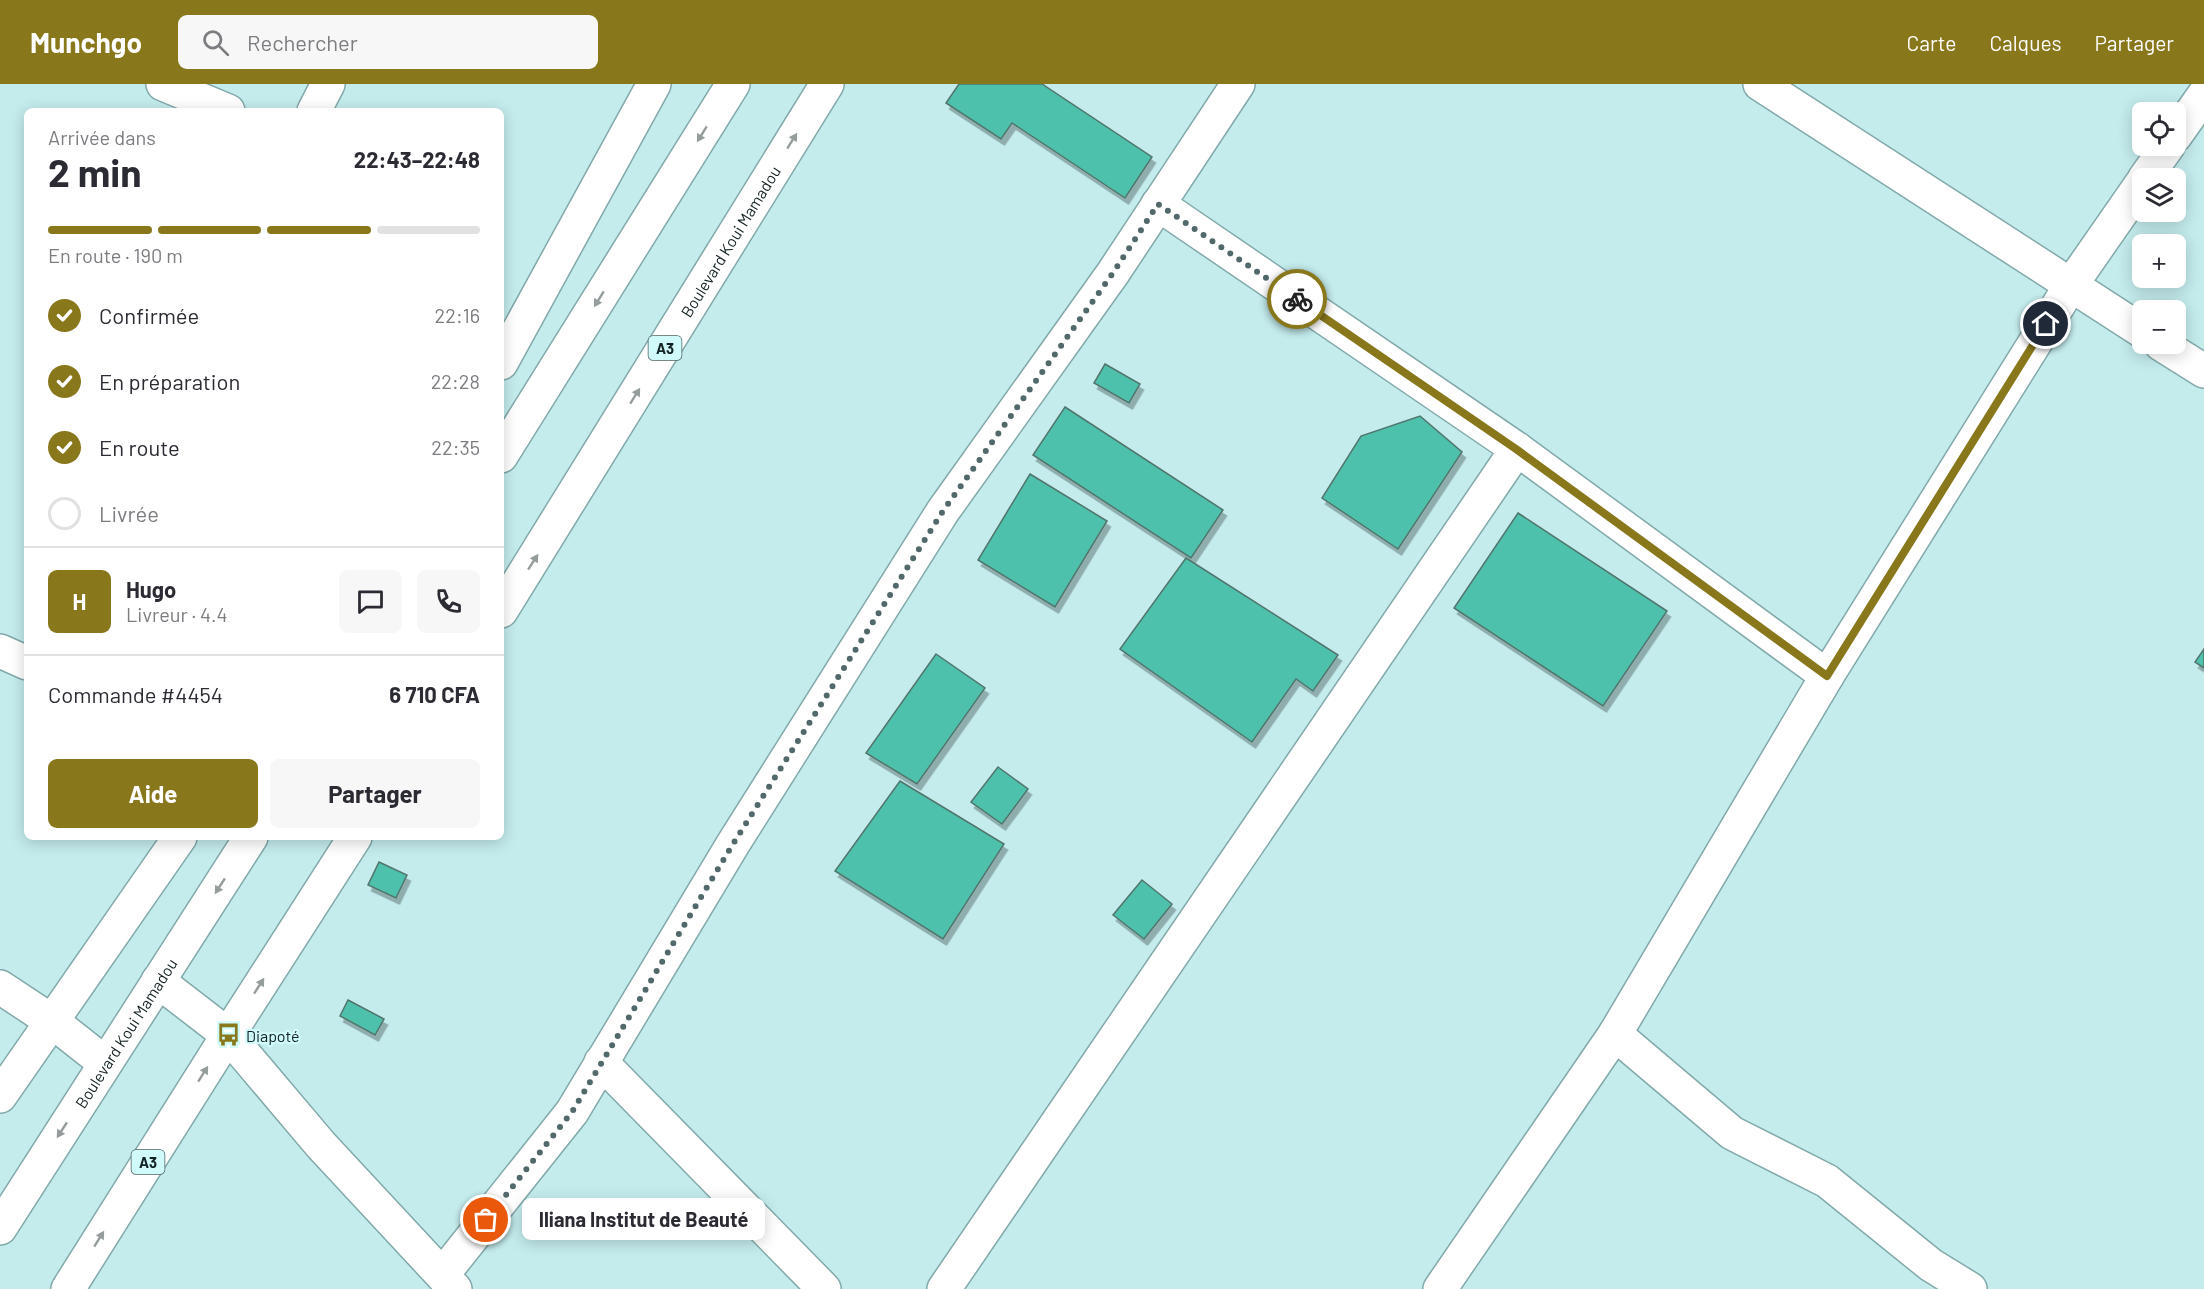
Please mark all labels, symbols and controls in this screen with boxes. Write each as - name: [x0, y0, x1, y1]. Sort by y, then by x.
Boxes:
- search box: [178, 15, 598, 69]
- text: Munchgo: [30, 25, 142, 59]
- icon: search: [199, 26, 232, 59]
- text: Rechercher: [247, 29, 358, 55]
- text: Carte: [1907, 30, 1956, 55]
- text: Calques: [1989, 30, 2062, 55]
- text: Partager: [2095, 30, 2174, 55]
- map controls: [2132, 102, 2186, 354]
- button: locate: [2132, 102, 2186, 156]
- text: Arrivée dans: [48, 125, 156, 149]
- one-way arrow: [696, 126, 707, 142]
- one-way arrow: [787, 133, 798, 149]
- text: 22:43–22:48: [354, 146, 480, 172]
- text: 2 min: [48, 148, 141, 195]
- street label: Boulevard Koui Mamadou: [676, 162, 784, 320]
- button: layers: [2132, 168, 2186, 222]
- button: +: [2132, 234, 2186, 288]
- text: En route · 190 m: [48, 243, 183, 267]
- courier: [1267, 269, 1327, 329]
- icon: bike: [1281, 283, 1314, 316]
- one-way arrow: [593, 291, 604, 307]
- pin: [2020, 298, 2071, 349]
- icon: check: [48, 299, 81, 332]
- button: −: [2132, 300, 2186, 354]
- text: Confirmée: [99, 302, 199, 328]
- text: 22:16: [434, 303, 480, 327]
- icon: home: [2029, 307, 2062, 340]
- road number: A3: [648, 336, 682, 360]
- icon: check: [48, 365, 81, 398]
- text: En préparation: [99, 368, 240, 394]
- text: 22:28: [431, 369, 480, 393]
- one-way arrow: [630, 388, 641, 404]
- icon: check: [48, 431, 81, 464]
- text: En route: [99, 434, 180, 460]
- text: 22:35: [431, 435, 480, 459]
- text: Livrée: [99, 500, 159, 526]
- one-way arrow: [527, 554, 538, 570]
- button: chat: [339, 570, 402, 633]
- button: phone: [417, 570, 480, 633]
- text: Hugo: [126, 576, 176, 602]
- text: H: [73, 588, 86, 614]
- text: Livreur · 4.4: [126, 602, 228, 626]
- text: Commande #4454: [48, 681, 223, 707]
- text: 6 710 CFA: [389, 681, 480, 707]
- button: Aide: [48, 759, 258, 828]
- button: Partager: [270, 759, 480, 828]
- one-way arrow: [214, 878, 225, 894]
- street label: Boulevard Koui Mamadou: [70, 954, 180, 1111]
- one-way arrow: [254, 978, 265, 994]
- bus stop icon: Diapoté: [215, 1022, 241, 1048]
- place label: Diapoté: [246, 1026, 300, 1045]
- one-way arrow: [197, 1066, 208, 1082]
- one-way arrow: [57, 1122, 68, 1139]
- road number: A3: [132, 1150, 164, 1174]
- pin: [460, 1194, 511, 1245]
- callout: Iliana Institut de Beauté: [522, 1199, 765, 1241]
- icon: bag: [469, 1203, 502, 1236]
- text: Iliana Institut de Beauté: [539, 1207, 748, 1231]
- one-way arrow: [94, 1231, 105, 1248]

